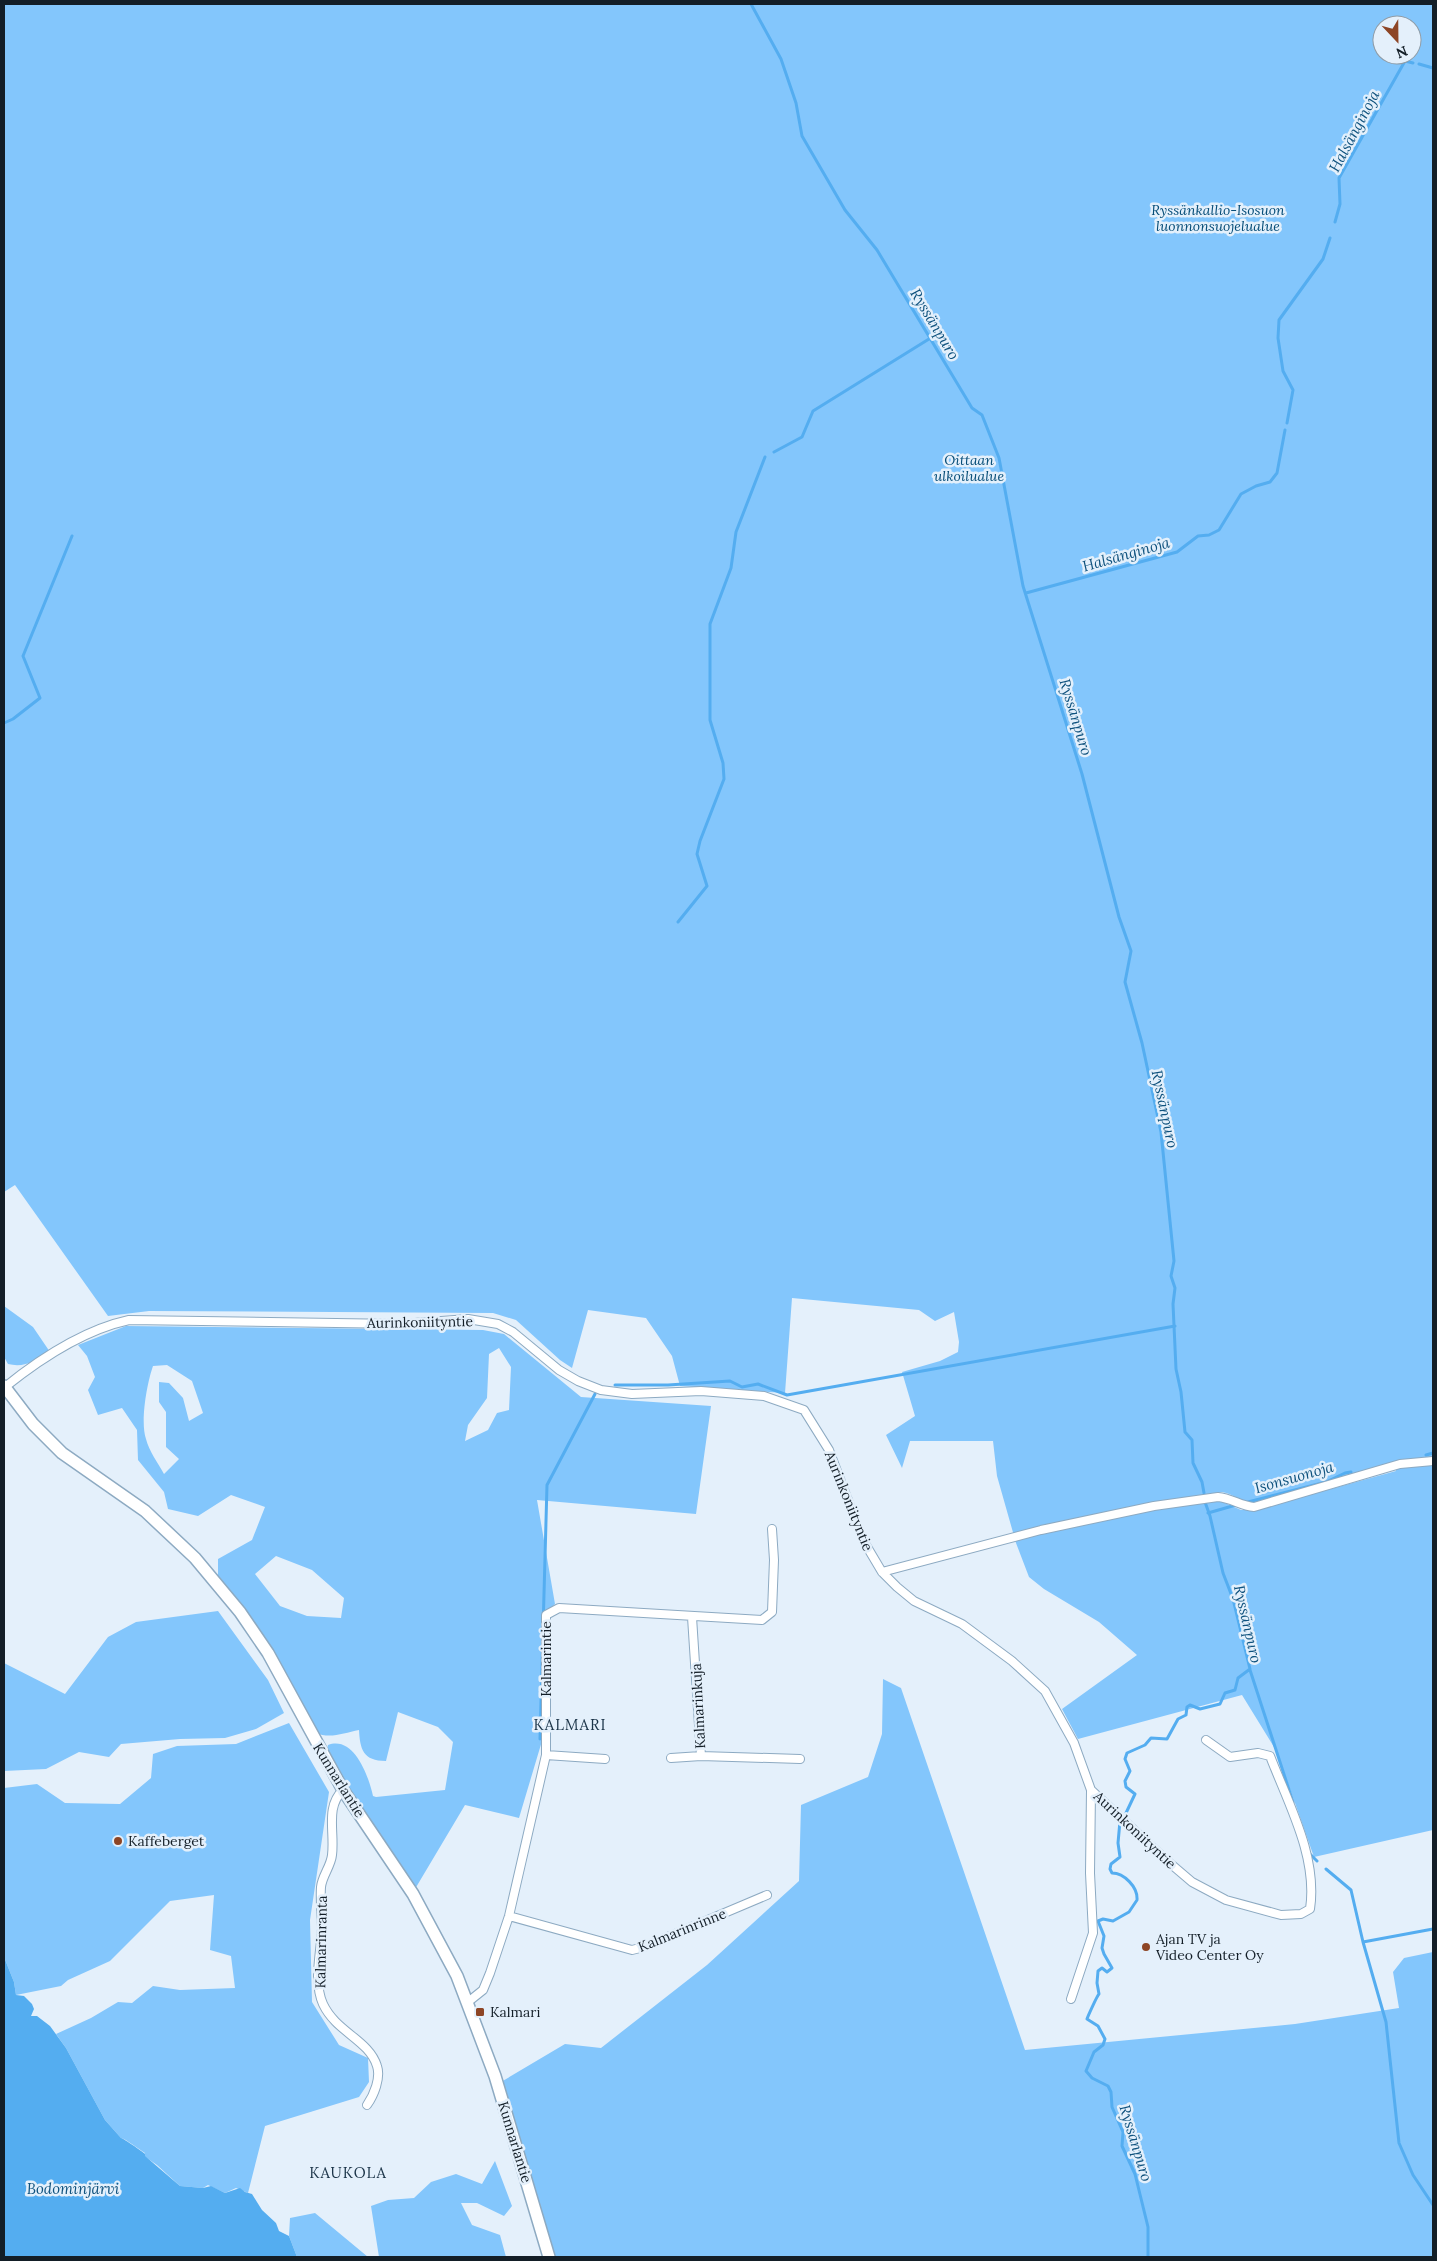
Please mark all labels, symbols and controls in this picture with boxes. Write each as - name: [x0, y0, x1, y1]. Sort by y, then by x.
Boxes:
- north arrow: [1372, 15, 1422, 65]
- text: N: [1393, 42, 1410, 62]
- water label: Halsänginoja: [1325, 86, 1384, 175]
- park label: Ryssänkallio-Isosuon luonnonsuojelualue: [1151, 201, 1285, 235]
- water label: Ryssänpuro: [906, 285, 964, 363]
- park label: Oittaan ulkoilualue: [934, 451, 1004, 485]
- water label: Halsänginoja: [1080, 532, 1173, 576]
- water label: Ryssänpuro: [1055, 676, 1097, 758]
- water label: Ryssänpuro: [1147, 1068, 1183, 1150]
- street label: Aurinkoniityntie: [366, 1312, 474, 1332]
- street label: Aurinkoniityntie: [820, 1448, 877, 1554]
- water label: Isonsuonoja: [1252, 1456, 1336, 1497]
- water label: Ryssänpuro: [1230, 1583, 1266, 1665]
- street label: Kalmarintie: [537, 1621, 555, 1697]
- street label: Kalmarinkuja: [687, 1663, 709, 1749]
- district label: KALMARI: [534, 1715, 606, 1734]
- street label: Kunnarlantie: [309, 1739, 369, 1821]
- street label: Aurinkoniityntie: [1089, 1787, 1180, 1873]
- place label: Kaffeberget: [128, 1832, 205, 1850]
- marker: Kaffeberget: [112, 1835, 124, 1847]
- street label: Kalmarinranta: [311, 1895, 331, 1989]
- street label: Kalmarinrinne: [635, 1904, 729, 1956]
- place label: Ajan TV ja Video Center Oy: [1155, 1930, 1264, 1964]
- marker: Ajan TV ja Video Center Oy: [1140, 1941, 1152, 1953]
- place label: Kalmari: [490, 2003, 540, 2021]
- marker: Kalmari: [474, 2006, 486, 2018]
- street label: Kunnarlantie: [494, 2099, 536, 2185]
- water label: Ryssänpuro: [1115, 2102, 1157, 2184]
- district label: KAUKOLA: [309, 2163, 387, 2182]
- water label: Bodominjärvi: [27, 2179, 119, 2198]

